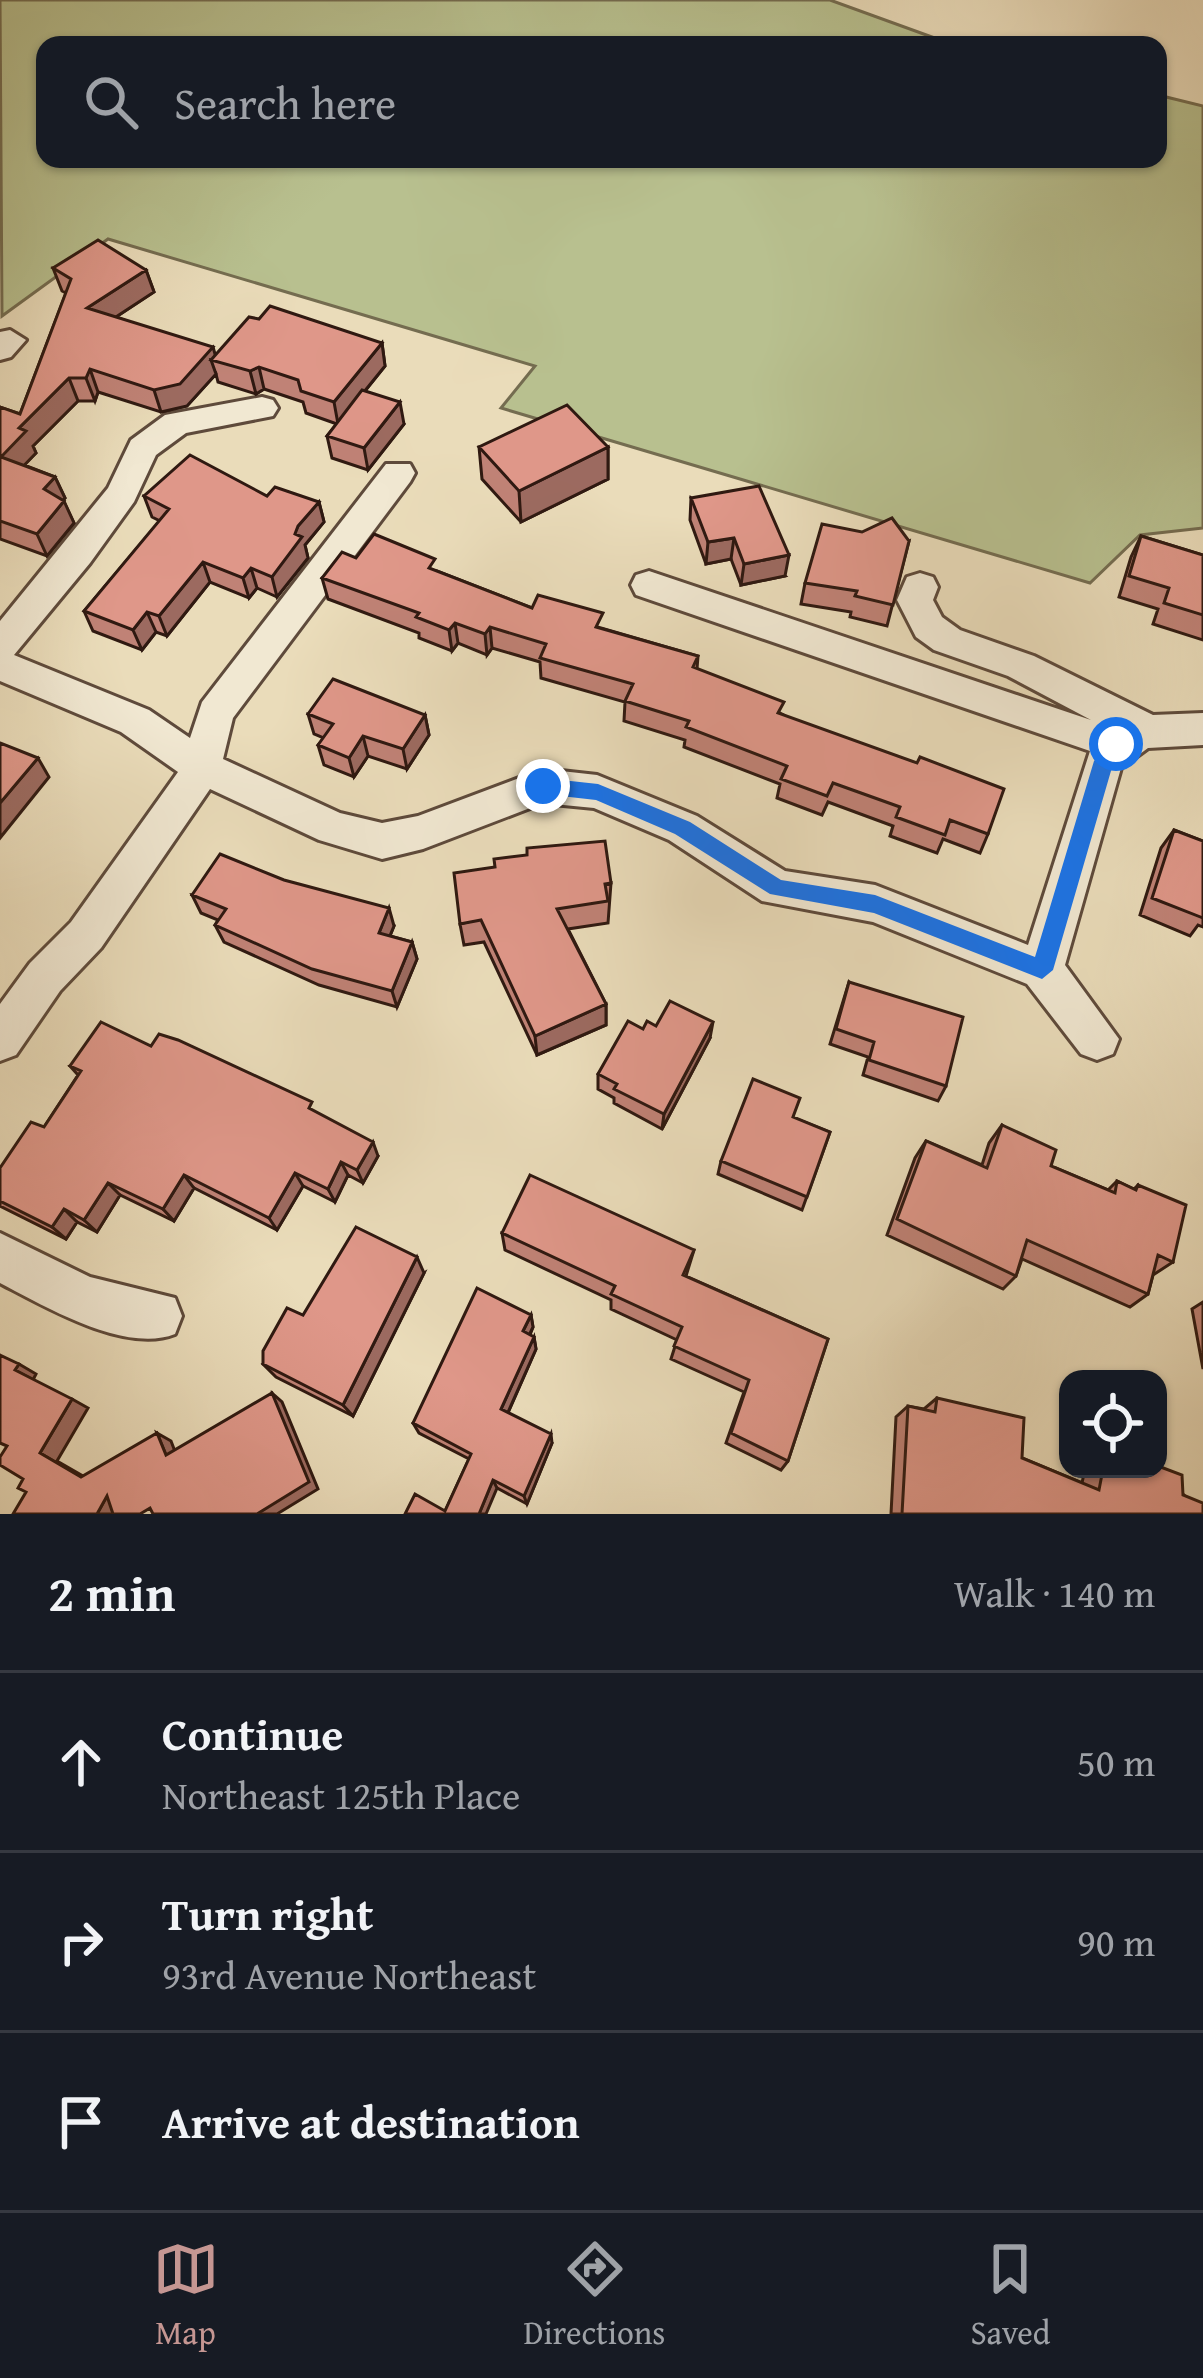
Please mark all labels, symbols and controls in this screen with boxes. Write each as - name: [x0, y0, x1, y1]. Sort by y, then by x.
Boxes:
- search box: [36, 36, 1167, 168]
- icon: search: [78, 69, 144, 135]
- text: Search here: [174, 70, 396, 135]
- route start: [1089, 717, 1143, 771]
- route end: [516, 759, 570, 813]
- map controls: [1059, 1370, 1167, 1478]
- button: locate: [1059, 1370, 1167, 1478]
- text: 2 min: [48, 1555, 175, 1630]
- text: Walk · 140 m: [954, 1564, 1155, 1621]
- text: Continue: [162, 1701, 343, 1766]
- icon: ahead: [48, 1729, 114, 1795]
- text: 50 m: [1077, 1733, 1155, 1790]
- text: Northeast 125th Place: [162, 1766, 520, 1823]
- text: Turn right: [162, 1881, 374, 1946]
- icon: right: [48, 1909, 114, 1975]
- text: 90 m: [1077, 1913, 1155, 1970]
- text: 93rd Avenue Northeast: [162, 1946, 536, 2003]
- icon: arrive: [48, 2089, 114, 2155]
- text: Arrive at destination: [162, 2089, 580, 2154]
- tab: Map: [153, 2236, 219, 2356]
- tab: Directions: [524, 2236, 665, 2356]
- tab: Saved: [971, 2236, 1050, 2356]

